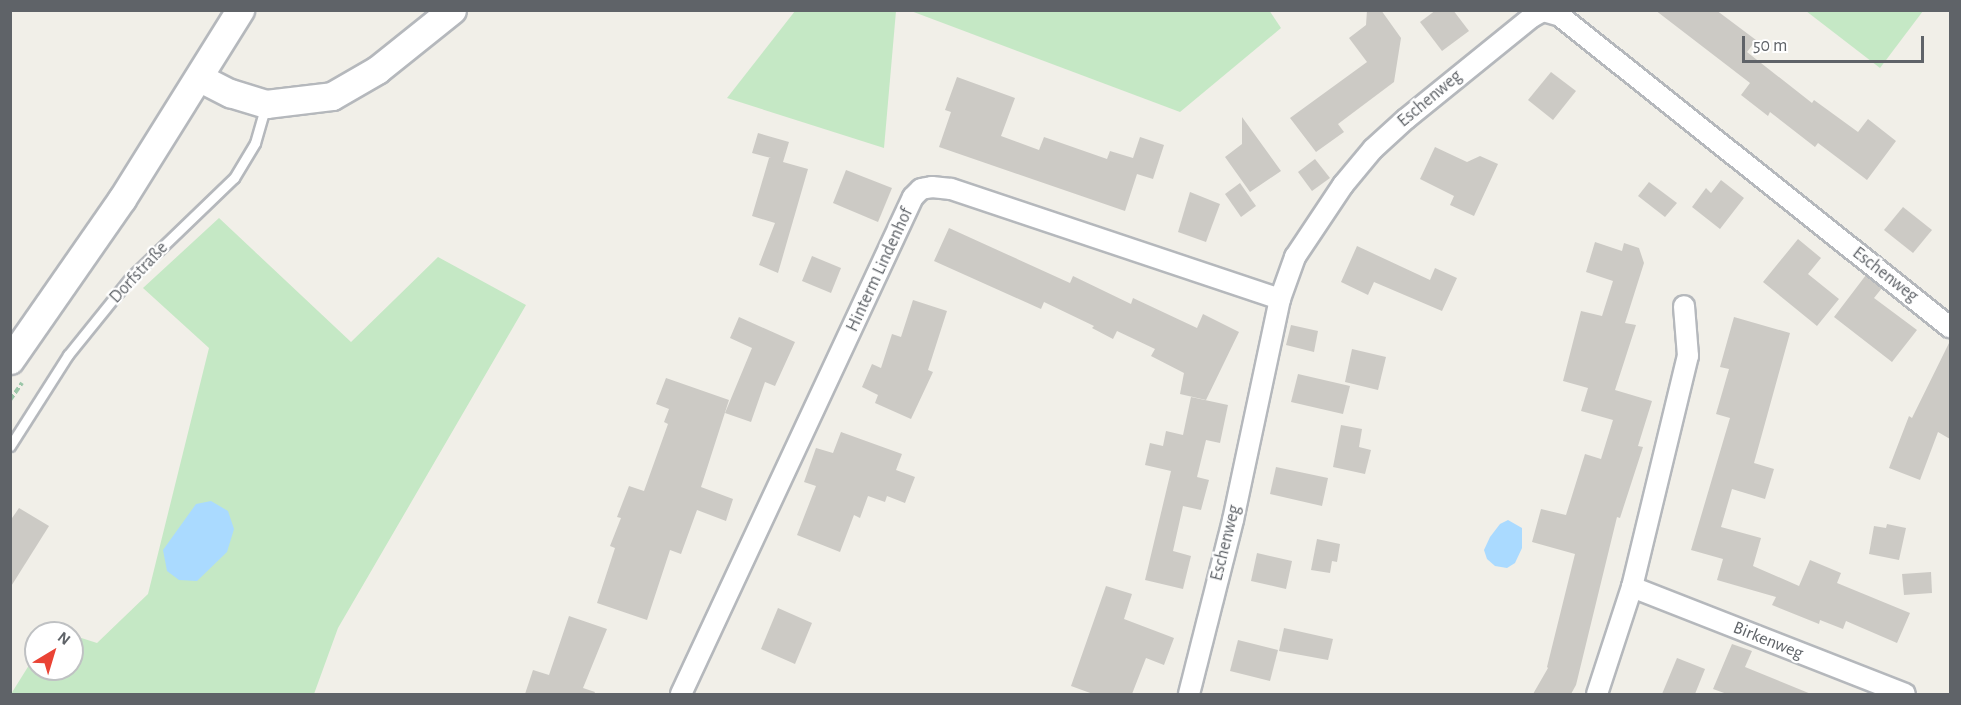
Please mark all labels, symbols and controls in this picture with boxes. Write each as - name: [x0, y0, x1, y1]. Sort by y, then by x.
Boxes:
- scale bar: [1745, 24, 1926, 62]
- text: 50 m: [1753, 37, 1787, 55]
- street label: Eschenweg: [1393, 66, 1467, 132]
- street label: Hinterm Lindenhof: [842, 205, 918, 335]
- street label: Dorfstraße: [105, 238, 173, 308]
- street label: Eschenweg: [1848, 243, 1922, 307]
- street label: Eschenweg: [1206, 503, 1246, 583]
- street label: Birkenweg: [1730, 617, 1806, 665]
- north arrow: [24, 621, 84, 681]
- text: N: [55, 629, 73, 648]

